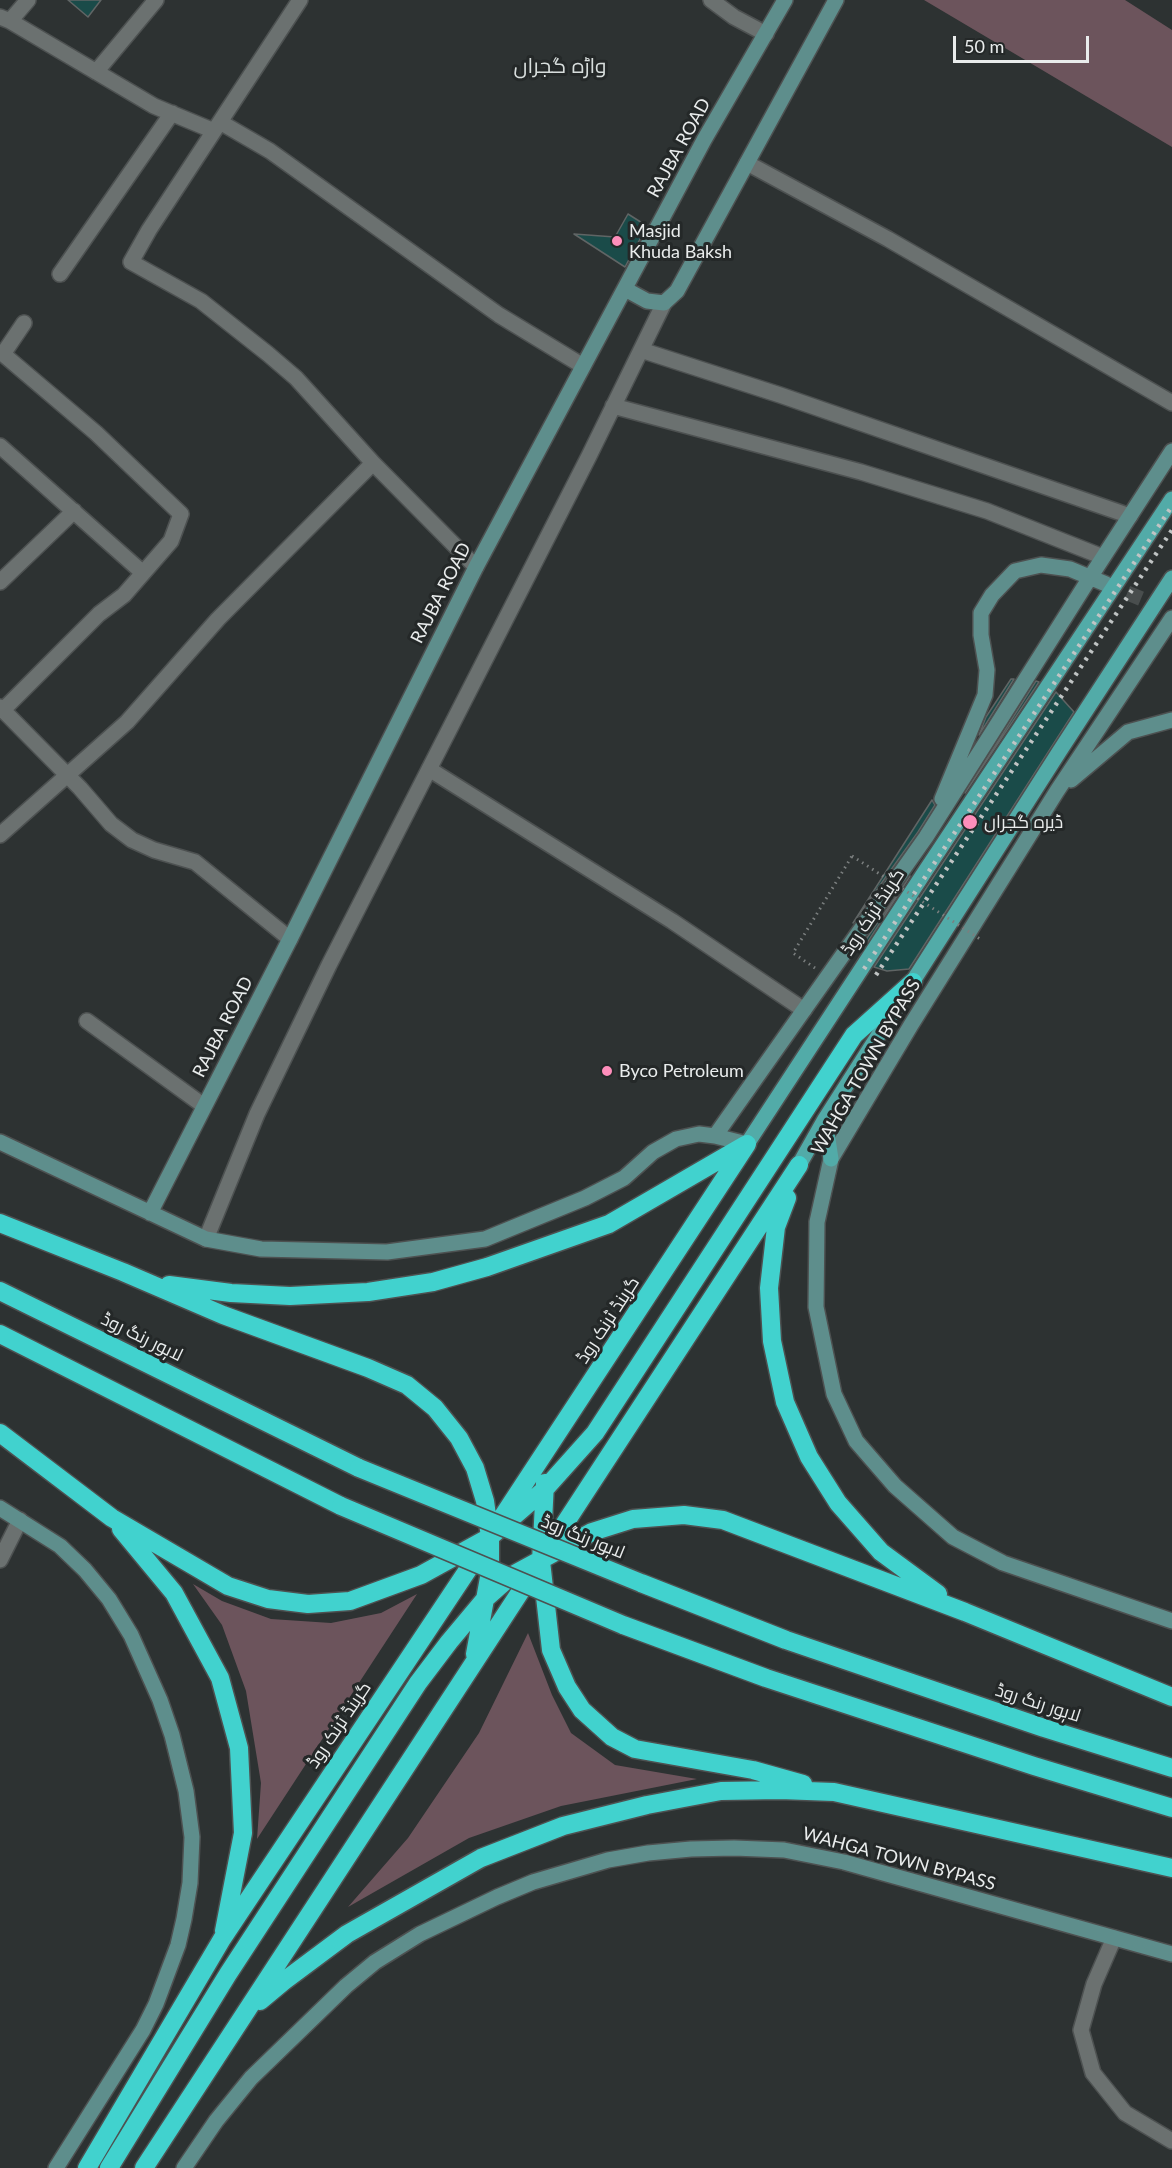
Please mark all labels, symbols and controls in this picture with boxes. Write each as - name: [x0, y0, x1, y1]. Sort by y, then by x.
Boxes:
- scale bar: [956, 24, 1092, 62]
- text: 50 m: [964, 35, 1004, 57]
- district label: واڑہ گجراں: [513, 53, 607, 79]
- street label: RAJBA ROAD: [643, 94, 715, 202]
- place label: Masjid Khuda Baksh: [629, 220, 732, 262]
- marker: Masjid Khuda Baksh: [610, 234, 624, 248]
- street label: RAJBA ROAD: [406, 539, 476, 647]
- place label: ڈیرہ گجراں: [984, 811, 1063, 833]
- marker: ڈیرہ گجراں: [961, 813, 979, 831]
- street label: گرینڈ ٹرنک روڈ: [837, 864, 909, 960]
- street label: RAJBA ROAD: [188, 973, 258, 1081]
- street label: WAHGA TOWN BYPASS: [807, 975, 925, 1159]
- place label: Byco Petroleum: [619, 1060, 744, 1082]
- marker: Byco Petroleum: [600, 1064, 614, 1078]
- street label: گرینڈ ٹرنک روڈ: [572, 1272, 644, 1368]
- street label: لاہور رنگ روڈ: [98, 1308, 186, 1366]
- street label: لاہور رنگ روڈ: [538, 1510, 628, 1564]
- street label: گرینڈ ٹرنک روڈ: [302, 1678, 376, 1772]
- street label: لاہور رنگ روڈ: [993, 1679, 1083, 1727]
- street label: WAHGA TOWN BYPASS: [800, 1823, 998, 1895]

